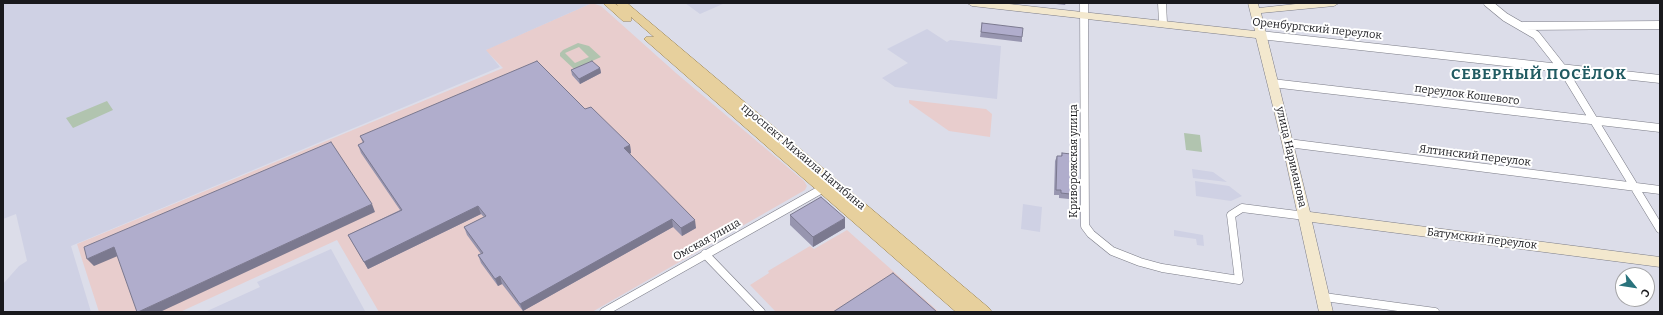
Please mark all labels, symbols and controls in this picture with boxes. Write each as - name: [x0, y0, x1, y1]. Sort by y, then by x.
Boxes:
- street label: Оренбургский переулок: [1252, 16, 1382, 42]
- district label: СЕВЕРНЫЙ ПОСЁЛОК: [1451, 66, 1627, 84]
- street label: переулок Кошевого: [1414, 82, 1520, 108]
- street label: проспект Михаила Нагибина: [738, 101, 868, 213]
- street label: Криворожская улица: [1067, 104, 1081, 218]
- street label: улица Нариманова: [1273, 105, 1309, 209]
- street label: Ялтинский переулок: [1418, 143, 1532, 169]
- street label: Омская улица: [671, 216, 743, 264]
- street label: Батумский переулок: [1426, 226, 1538, 252]
- north arrow: [1615, 267, 1655, 307]
- text: С: [1638, 286, 1652, 299]

